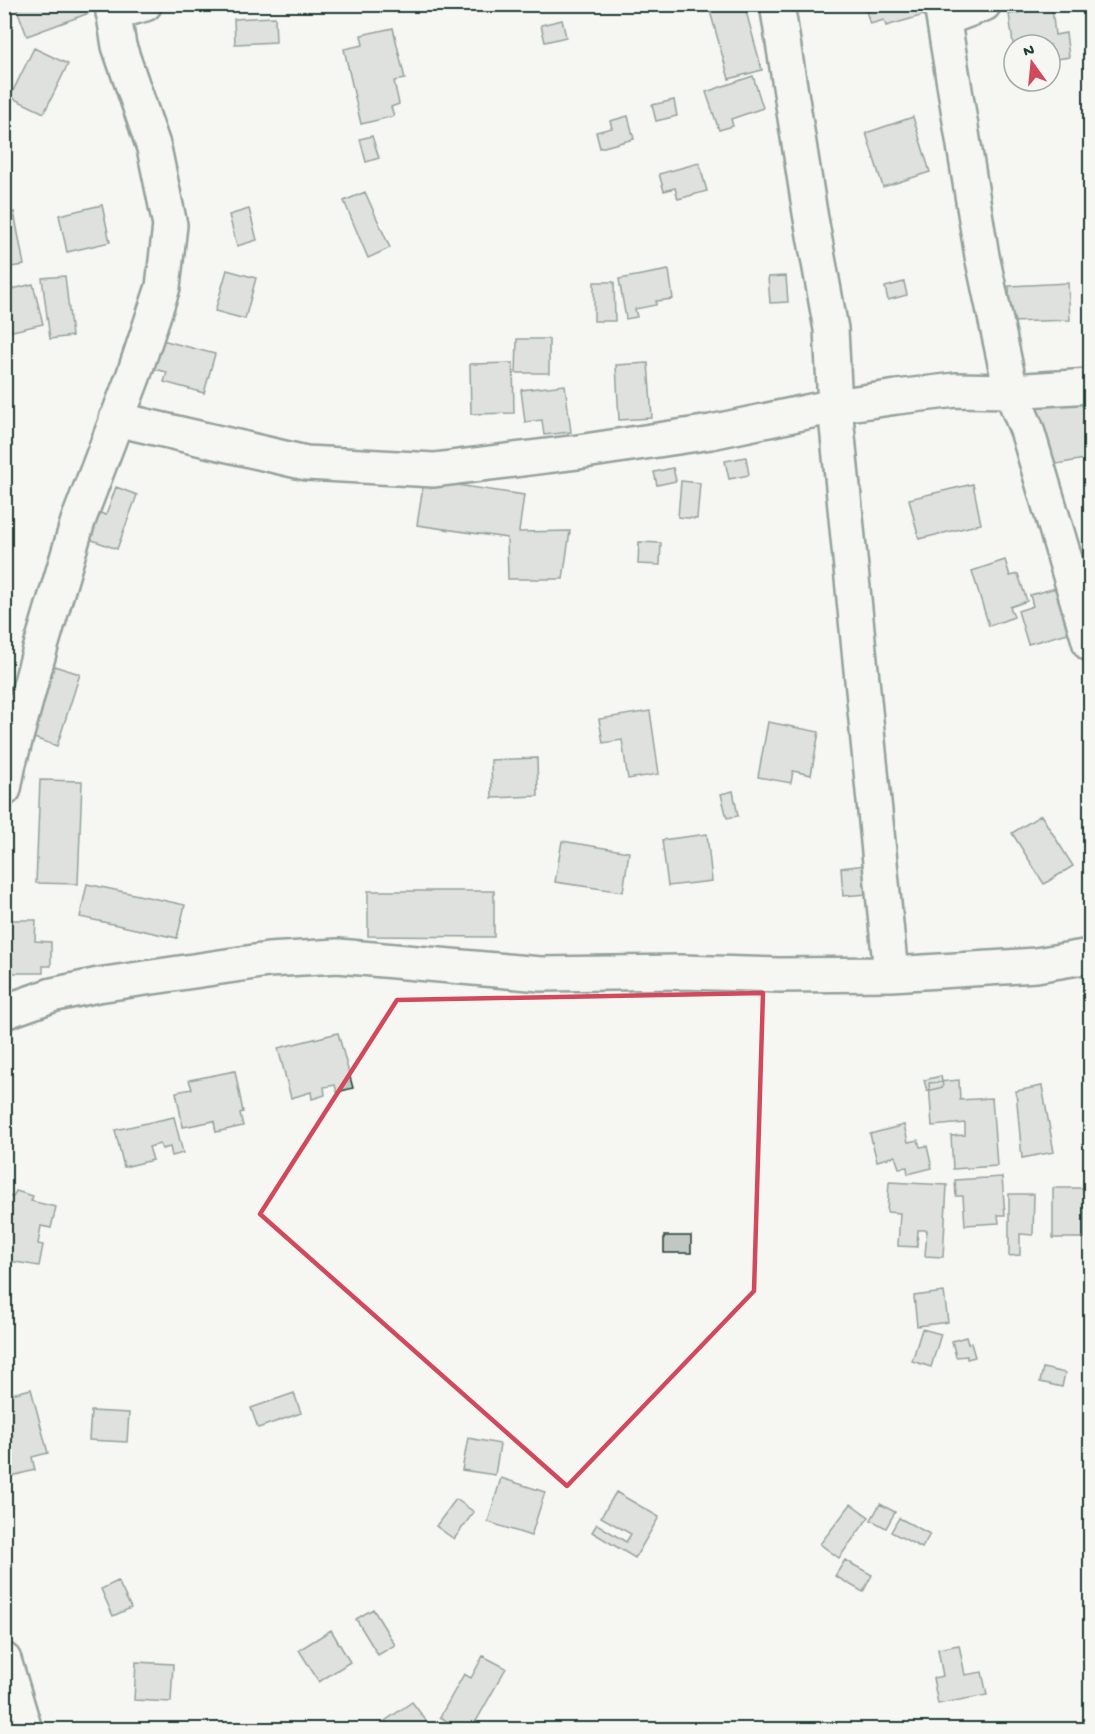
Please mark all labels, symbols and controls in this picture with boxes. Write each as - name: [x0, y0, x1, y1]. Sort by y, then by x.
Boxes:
- north arrow: [1002, 33, 1062, 93]
- text: N: [1022, 41, 1037, 62]

